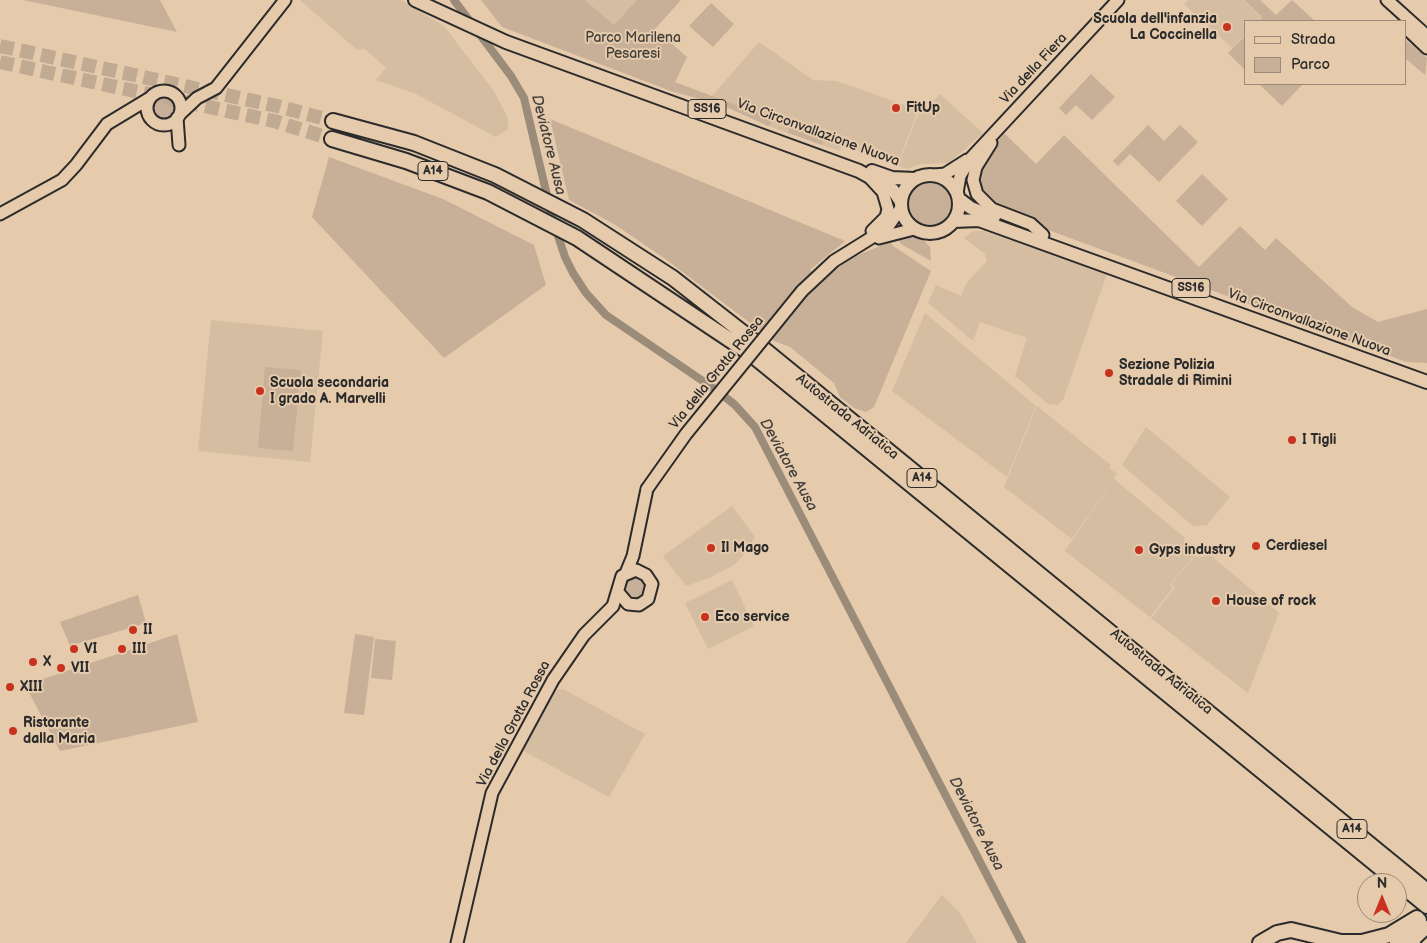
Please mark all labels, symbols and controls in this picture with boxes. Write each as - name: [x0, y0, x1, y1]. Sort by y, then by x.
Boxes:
- place label: Scuola dell'infanzia La Coccinella: [1093, 11, 1217, 44]
- legend: [1244, 20, 1407, 85]
- marker: Scuola dell'infanzia La Coccinella: [1221, 21, 1233, 33]
- park label: Parco Marilena Pesaresi: [585, 30, 681, 62]
- street label: Via della Fiera: [997, 30, 1071, 108]
- text: Strada: [1291, 30, 1335, 49]
- text: Parco: [1291, 55, 1330, 74]
- water label: Deviatore Ausa: [527, 93, 569, 197]
- street label: Via Circonvallazione Nuova: [734, 96, 902, 170]
- road number: SS16: [688, 100, 726, 118]
- place label: FitUp: [906, 100, 940, 116]
- marker: FitUp: [890, 102, 902, 114]
- road number: A14: [418, 162, 448, 180]
- road number: SS16: [1172, 278, 1210, 298]
- street label: Via Circonvallazione Nuova: [1225, 286, 1393, 360]
- street label: Via della Grotta Rossa: [666, 313, 768, 433]
- place label: Sezione Polizia Stradale di Rimini: [1119, 357, 1232, 390]
- marker: Sezione Polizia Stradale di Rimini: [1103, 367, 1115, 379]
- street label: Autostrada Adriatica: [792, 370, 902, 464]
- place label: Scuola secondaria I grado A. Marvelli: [270, 375, 389, 408]
- marker: Scuola secondaria I grado A. Marvelli: [254, 385, 266, 397]
- water label: Deviatore Ausa: [755, 416, 821, 514]
- place label: I Tigli: [1302, 432, 1336, 448]
- marker: I Tigli: [1286, 434, 1298, 446]
- road number: A14: [907, 468, 937, 488]
- place label: Cerdiesel: [1266, 538, 1327, 554]
- place label: Il Mago: [721, 540, 769, 556]
- marker: Cerdiesel: [1250, 540, 1262, 552]
- marker: Il Mago: [705, 542, 717, 554]
- place label: Gyps industry: [1149, 542, 1236, 558]
- marker: Gyps industry: [1133, 544, 1145, 556]
- place label: House of rock: [1226, 593, 1316, 609]
- marker: House of rock: [1210, 595, 1222, 607]
- place label: Eco service: [715, 609, 790, 625]
- marker: Eco service: [699, 611, 711, 623]
- place label: II: [143, 622, 153, 638]
- marker: II: [127, 624, 139, 636]
- street label: Autostrada Adriatica: [1106, 625, 1216, 719]
- place label: VI: [84, 641, 97, 657]
- place label: III: [132, 641, 146, 657]
- marker: VI: [68, 643, 80, 655]
- marker: III: [116, 643, 128, 655]
- place label: X: [43, 654, 51, 670]
- marker: X: [27, 656, 39, 668]
- street label: Via della Grotta Rossa: [474, 658, 554, 790]
- place label: VII: [71, 660, 89, 676]
- marker: VII: [55, 662, 67, 674]
- place label: XIII: [20, 679, 43, 695]
- marker: XIII: [4, 681, 16, 693]
- place label: Ristorante dalla Maria: [23, 715, 95, 748]
- marker: Ristorante dalla Maria: [7, 725, 19, 737]
- water label: Deviatore Ausa: [945, 774, 1007, 874]
- road number: A14: [1337, 820, 1367, 839]
- north arrow: [1357, 873, 1407, 923]
- text: N: [1377, 875, 1387, 892]

